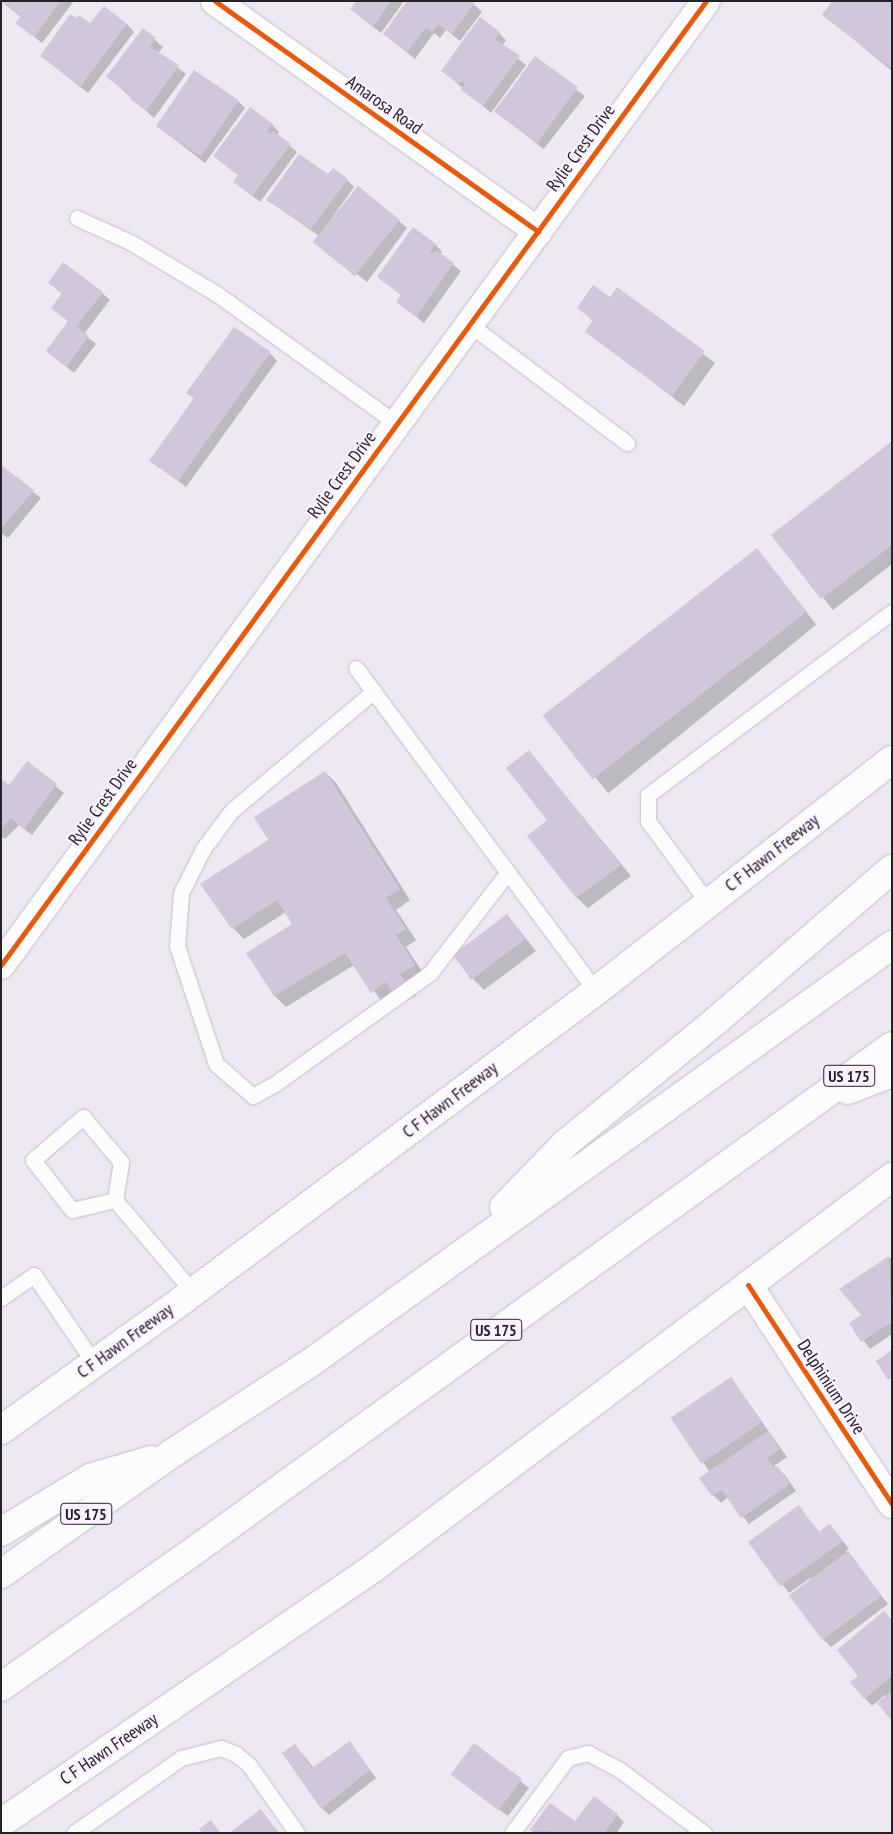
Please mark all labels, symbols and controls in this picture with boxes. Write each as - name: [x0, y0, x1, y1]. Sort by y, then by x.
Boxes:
- street label: Amarosa Road: [342, 71, 426, 139]
- street label: Rylie Crest Drive: [542, 100, 620, 196]
- street label: Rylie Crest Drive: [303, 427, 381, 523]
- street label: Rylie Crest Drive: [64, 754, 142, 850]
- street label: C F Hawn Freeway: [720, 809, 824, 897]
- street label: C F Hawn Freeway: [398, 1057, 502, 1143]
- road number: US 175: [823, 1062, 875, 1090]
- street label: C F Hawn Freeway: [73, 1299, 177, 1383]
- road number: US 175: [470, 1316, 522, 1344]
- street label: Delphinium Drive: [792, 1336, 870, 1438]
- road number: US 175: [60, 1500, 112, 1528]
- street label: C F Hawn Freeway: [56, 1708, 162, 1790]

